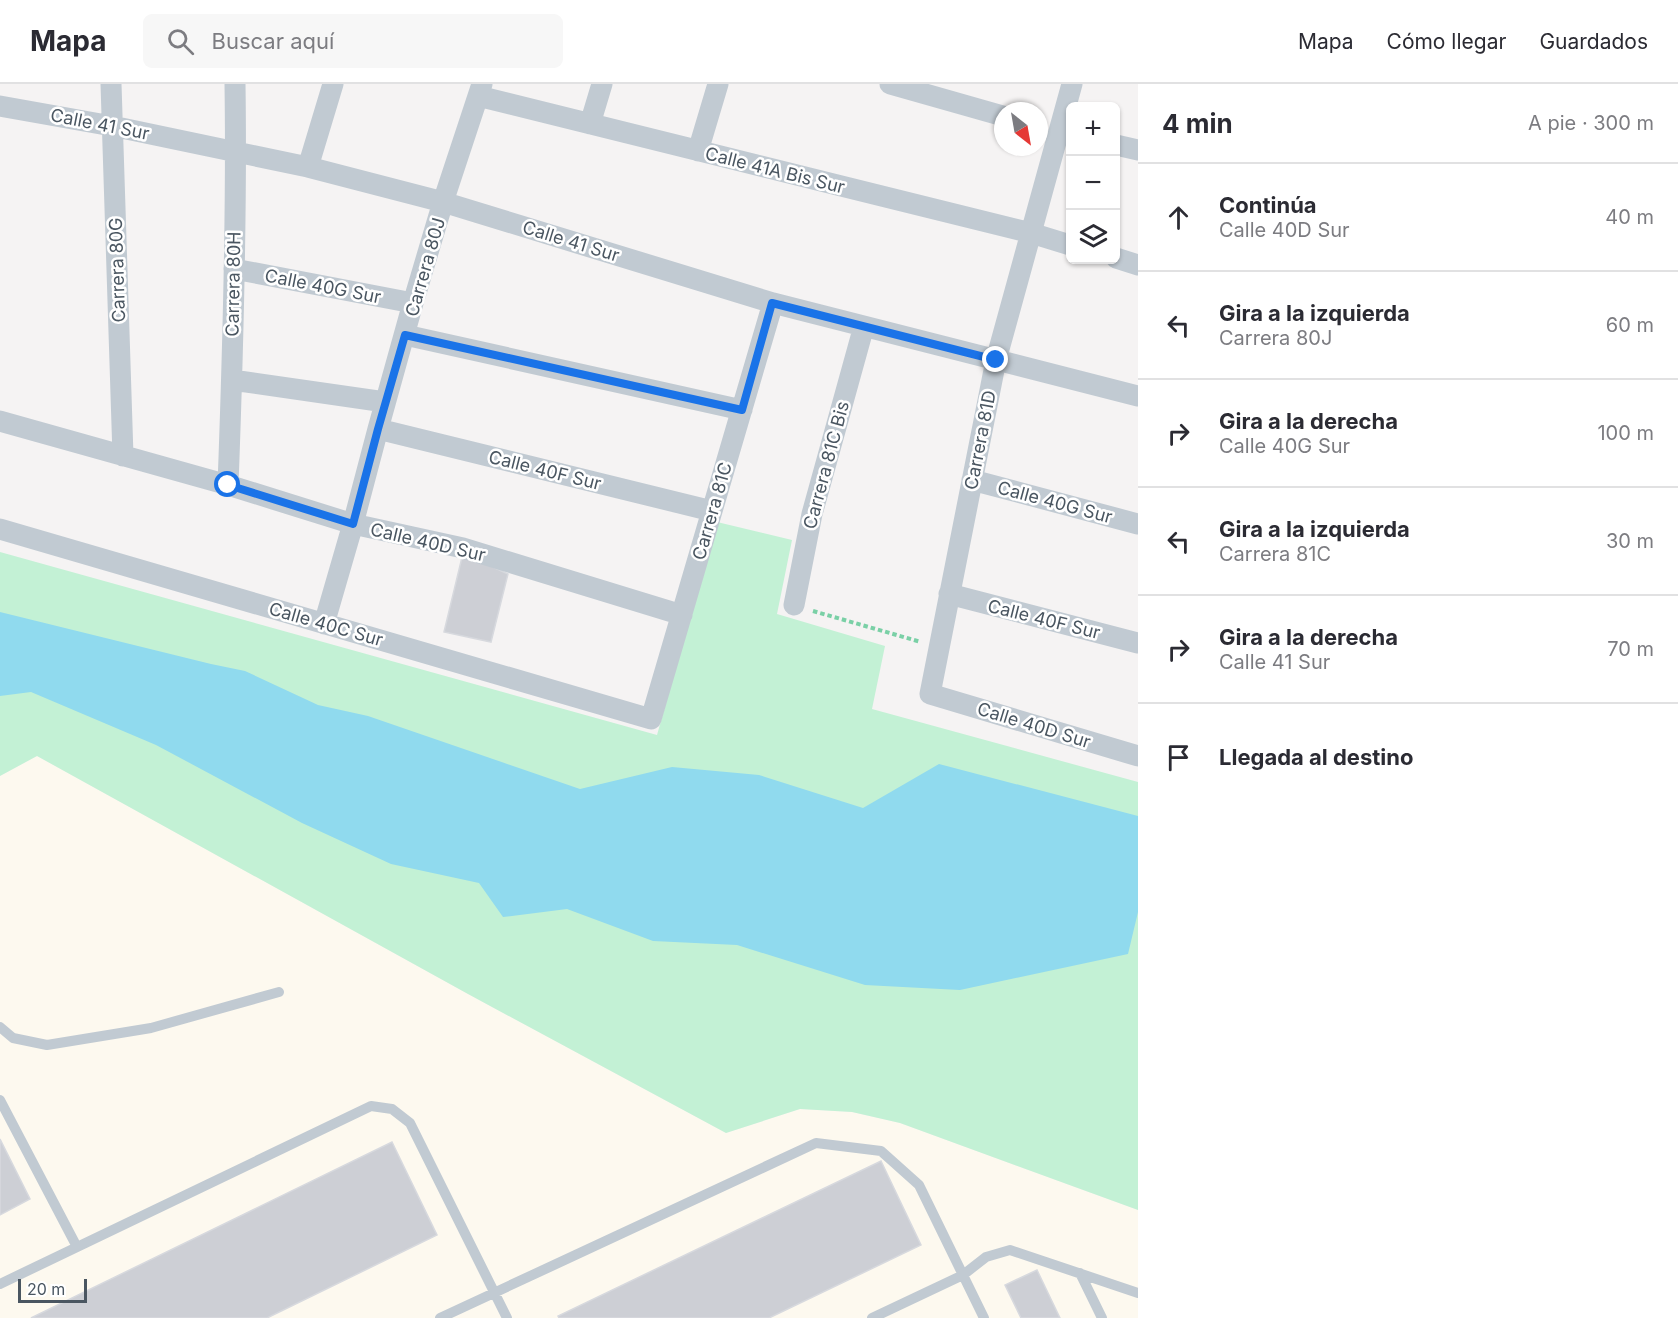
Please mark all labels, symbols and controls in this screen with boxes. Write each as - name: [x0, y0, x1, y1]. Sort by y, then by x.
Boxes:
- search box: [143, 14, 563, 68]
- text: Mapa: [30, 24, 107, 58]
- icon: search: [164, 25, 197, 58]
- text: Buscar aquí: [212, 28, 334, 54]
- text: Mapa: [1298, 29, 1354, 54]
- text: Cómo llegar: [1387, 29, 1506, 54]
- text: Guardados: [1539, 29, 1648, 54]
- north arrow: [994, 102, 1048, 156]
- map controls: [1066, 102, 1120, 264]
- button: +: [1066, 102, 1120, 156]
- street label: Calle 41 Sur: [49, 104, 151, 144]
- text: 4 min: [1162, 108, 1233, 139]
- text: A pie · 300 m: [1528, 111, 1654, 135]
- street label: Calle 41A Bis Sur: [703, 142, 847, 198]
- button: −: [1066, 156, 1120, 210]
- text: Continúa: [1219, 192, 1317, 218]
- icon: ahead: [1162, 201, 1195, 234]
- text: 40 m: [1605, 205, 1654, 229]
- button: layers: [1066, 210, 1120, 264]
- street label: Carrera 80J: [401, 215, 449, 319]
- street label: Calle 41 Sur: [520, 216, 622, 266]
- street label: Carrera 80G: [105, 217, 129, 323]
- text: Calle 40D Sur: [1219, 218, 1350, 242]
- street label: Carrera 80H: [222, 231, 244, 337]
- street label: Calle 40G Sur: [263, 264, 383, 308]
- text: Gira a la izquierda: [1219, 300, 1410, 326]
- icon: left: [1162, 309, 1195, 342]
- text: 60 m: [1606, 313, 1654, 337]
- text: Carrera 80J: [1219, 326, 1332, 350]
- route end: [982, 346, 1008, 372]
- street label: Carrera 81D: [960, 389, 1000, 491]
- street label: Carrera 81C Bis: [799, 399, 853, 531]
- text: Gira a la derecha: [1219, 408, 1398, 434]
- icon: right: [1162, 417, 1195, 450]
- text: 100 m: [1597, 421, 1654, 445]
- text: Calle 40G Sur: [1219, 434, 1350, 458]
- street label: Calle 40F Sur: [487, 446, 604, 494]
- street label: Carrera 81C: [688, 460, 736, 562]
- route start: [214, 471, 240, 497]
- street label: Calle 40G Sur: [995, 477, 1115, 527]
- text: Gira a la izquierda: [1219, 516, 1410, 542]
- street label: Calle 40D Sur: [368, 519, 488, 565]
- icon: left: [1162, 525, 1195, 558]
- text: 30 m: [1606, 529, 1654, 553]
- text: Carrera 81C: [1219, 542, 1331, 566]
- street label: Calle 40F Sur: [986, 595, 1103, 643]
- street label: Calle 40C Sur: [267, 598, 386, 650]
- text: Gira a la derecha: [1219, 624, 1398, 650]
- icon: right: [1162, 633, 1195, 666]
- text: 70 m: [1607, 637, 1654, 661]
- text: Calle 41 Sur: [1219, 650, 1330, 674]
- street label: Calle 40D Sur: [975, 698, 1093, 752]
- icon: arrive: [1162, 741, 1195, 774]
- text: Llegada al destino: [1219, 744, 1413, 770]
- scale bar: [18, 1276, 87, 1304]
- text: 20 m: [27, 1279, 65, 1299]

